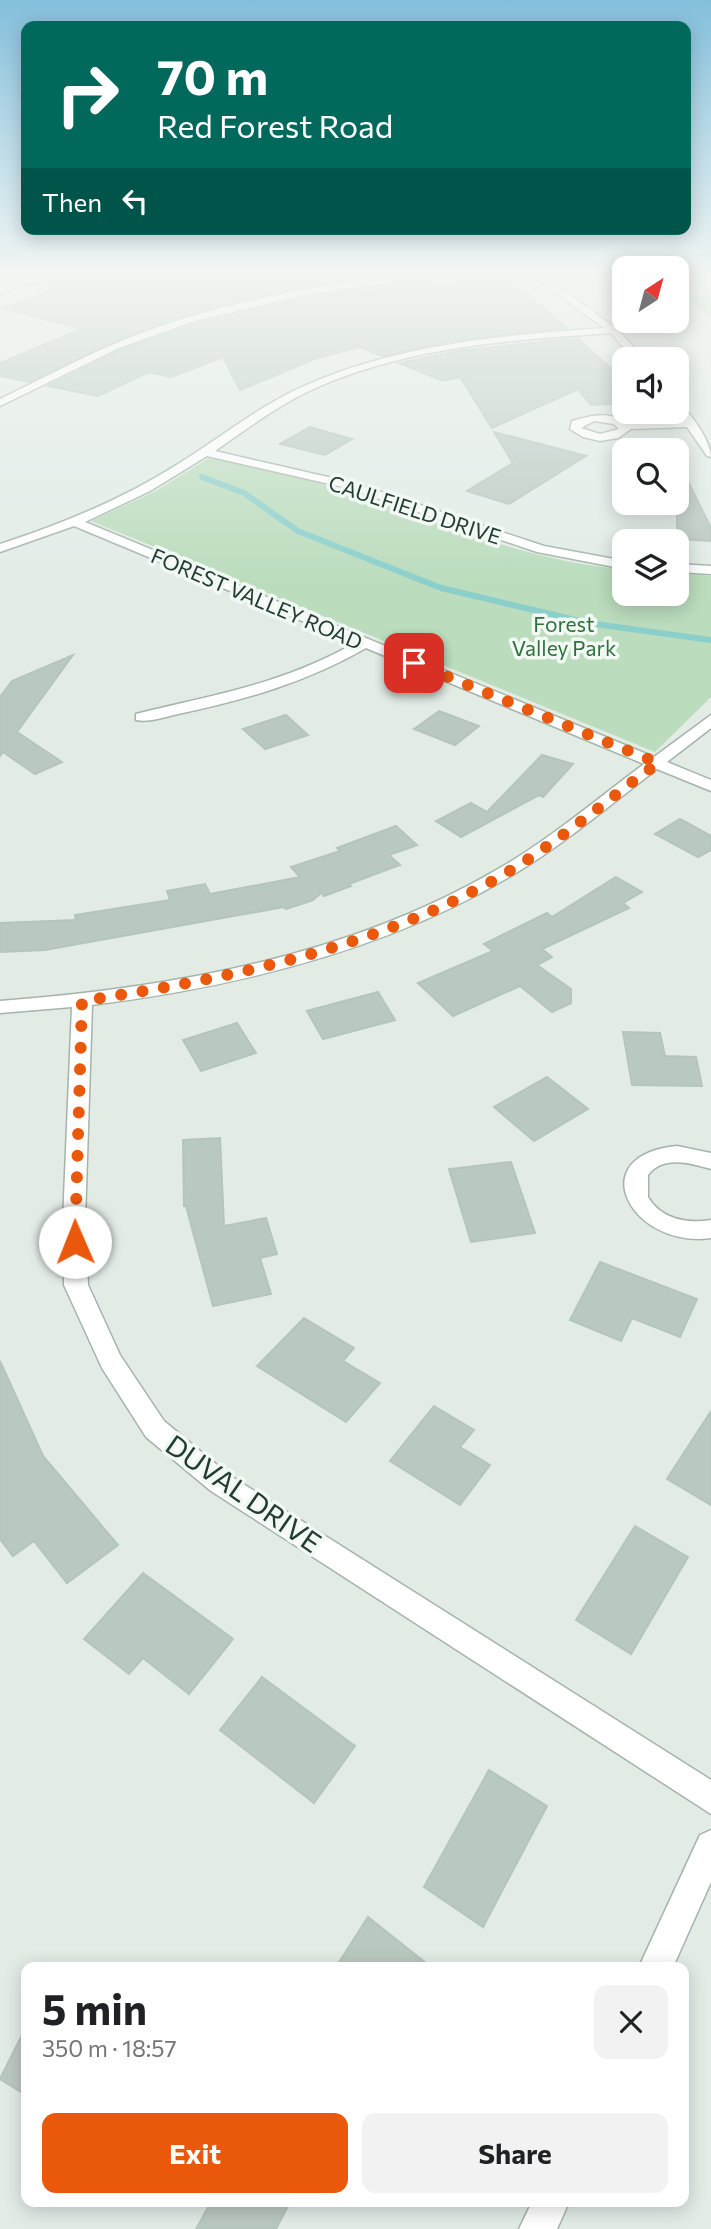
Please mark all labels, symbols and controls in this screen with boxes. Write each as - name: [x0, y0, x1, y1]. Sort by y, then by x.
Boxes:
- text: 70 m: [157, 45, 268, 105]
- icon: right: [42, 49, 133, 140]
- text: Red Forest Road: [157, 105, 393, 145]
- icon: left: [116, 182, 154, 220]
- text: Then: [42, 186, 102, 217]
- north arrow: [612, 256, 690, 332]
- map controls: [612, 256, 689, 606]
- button: sound: [612, 347, 689, 424]
- button: search: [612, 438, 689, 515]
- street label: CAULFIELD DRIVE: [326, 469, 504, 549]
- button: layers: [612, 529, 689, 606]
- street label: FOREST VALLEY ROAD: [148, 542, 366, 654]
- park label: Forest Valley Park: [512, 611, 616, 660]
- pin: [384, 633, 444, 693]
- icon: arrive: [395, 644, 433, 682]
- position arrow: [38, 1205, 112, 1279]
- street label: DUVAL DRIVE: [160, 1427, 328, 1559]
- text: 5 min: [42, 1982, 147, 2034]
- button: close: [594, 1985, 668, 2059]
- text: 350 m · 18:57: [42, 2034, 177, 2062]
- button: Exit: [42, 2113, 348, 2193]
- button: Share: [362, 2113, 668, 2193]

